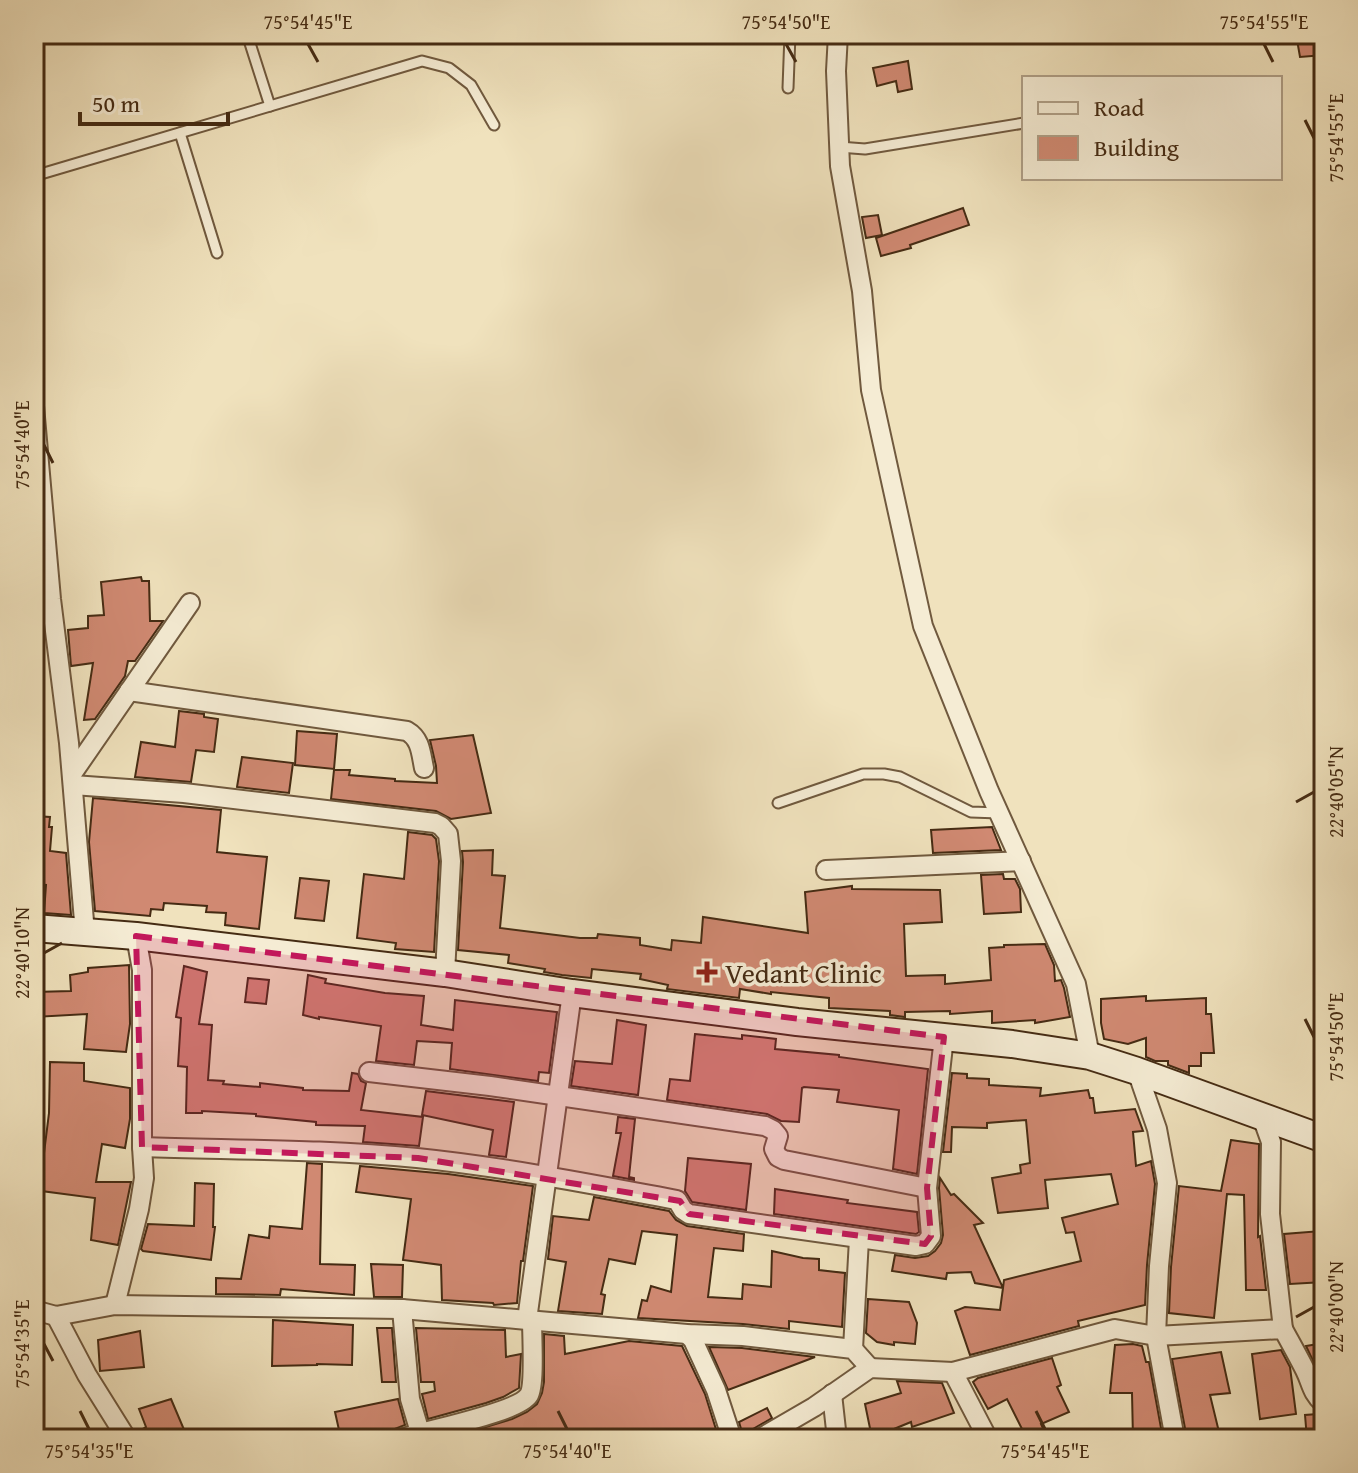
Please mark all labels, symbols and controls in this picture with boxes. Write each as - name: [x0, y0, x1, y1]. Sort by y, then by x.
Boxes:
- text: 75°54'45"E: [264, 7, 352, 36]
- text: 75°54'50"E: [742, 7, 830, 36]
- text: 75°54'55"E: [1220, 7, 1308, 36]
- scale bar: [80, 76, 228, 126]
- legend: [1022, 76, 1282, 180]
- text: 50 m: [92, 86, 140, 121]
- text: Road: [1094, 90, 1144, 125]
- text: 75°54'55"E: [1321, 94, 1350, 182]
- text: Building: [1094, 130, 1179, 165]
- text: 75°54'40"E: [7, 401, 36, 489]
- text: 22°40'05"N: [1321, 746, 1350, 838]
- text: 22°40'10"N: [7, 907, 36, 999]
- place label: Vedant Clinic: [725, 952, 882, 993]
- marker: Vedant Clinic: [696, 961, 718, 983]
- text: 75°54'50"E: [1321, 993, 1350, 1081]
- text: 22°40'00"N: [1321, 1261, 1350, 1353]
- text: 75°54'35"E: [7, 1300, 36, 1388]
- text: 75°54'35"E: [45, 1436, 133, 1465]
- text: 75°54'40"E: [523, 1436, 611, 1465]
- text: 75°54'45"E: [1001, 1436, 1089, 1465]

